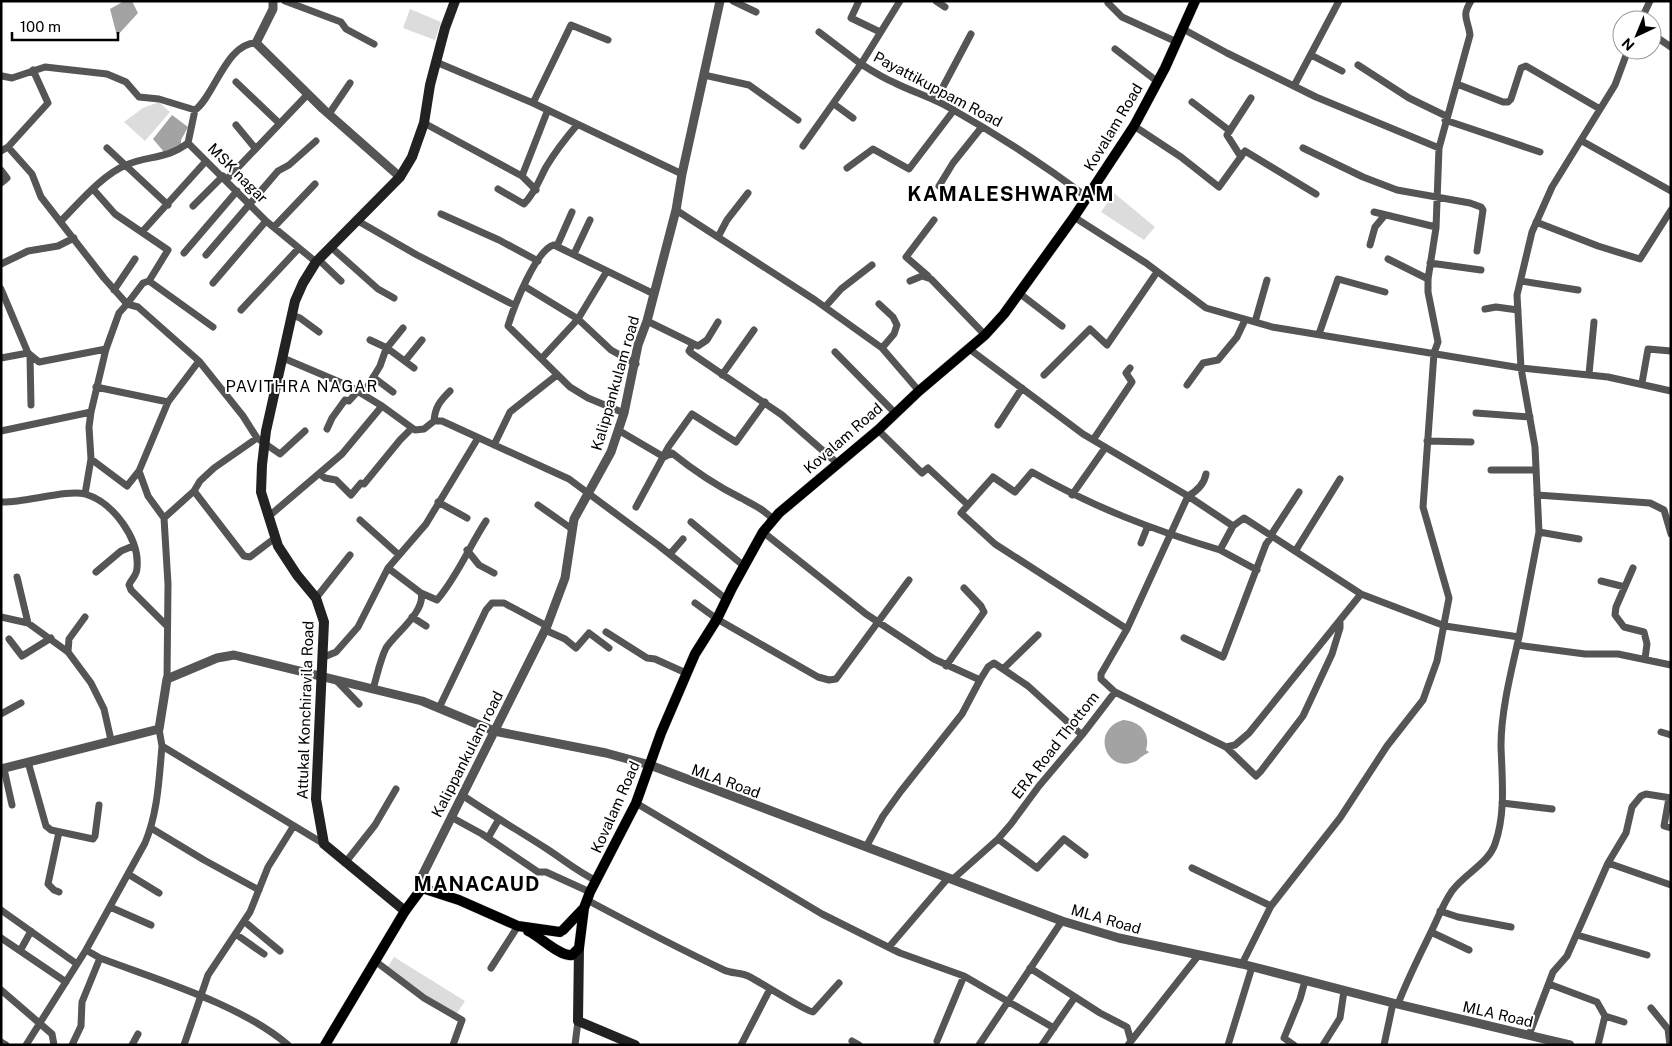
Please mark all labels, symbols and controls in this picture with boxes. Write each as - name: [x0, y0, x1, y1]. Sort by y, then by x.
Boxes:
- scale bar: [12, 10, 119, 42]
- north arrow: [1612, 10, 1662, 60]
- text: 100 m: [20, 18, 61, 35]
- text: N: [1618, 35, 1637, 54]
- street label: Payattikuppam Road: [871, 48, 1005, 130]
- street label: Kovalam Road: [1080, 80, 1146, 174]
- street label: MSK nagar: [205, 140, 271, 206]
- district label: KAMALESHWARAM: [907, 182, 1115, 206]
- street label: Kalippankulam road: [588, 314, 642, 452]
- district label: PAVITHRA NAGAR: [226, 377, 378, 396]
- street label: Kovalam Road: [800, 399, 886, 477]
- street label: Attukal Konchiravila Road: [293, 620, 317, 800]
- street label: Kalippankulam road: [428, 688, 506, 820]
- street label: ERA Road Thottom: [1008, 688, 1102, 802]
- street label: Kovalam Road: [587, 758, 643, 856]
- street label: MLA Road: [689, 761, 763, 801]
- district label: MANACAUD: [414, 872, 540, 896]
- street label: MLA Road: [1069, 901, 1143, 937]
- street label: MLA Road: [1461, 998, 1535, 1030]

